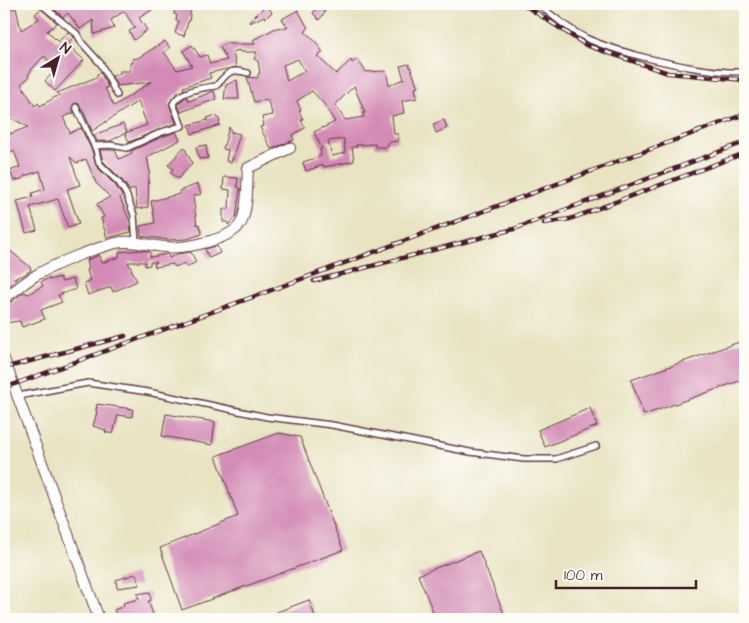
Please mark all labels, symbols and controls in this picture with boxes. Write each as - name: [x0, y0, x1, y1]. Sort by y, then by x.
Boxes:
- north arrow: [32, 32, 82, 82]
- text: N: [56, 38, 75, 59]
- scale bar: [556, 558, 696, 590]
- text: 100 m: [564, 565, 603, 586]

